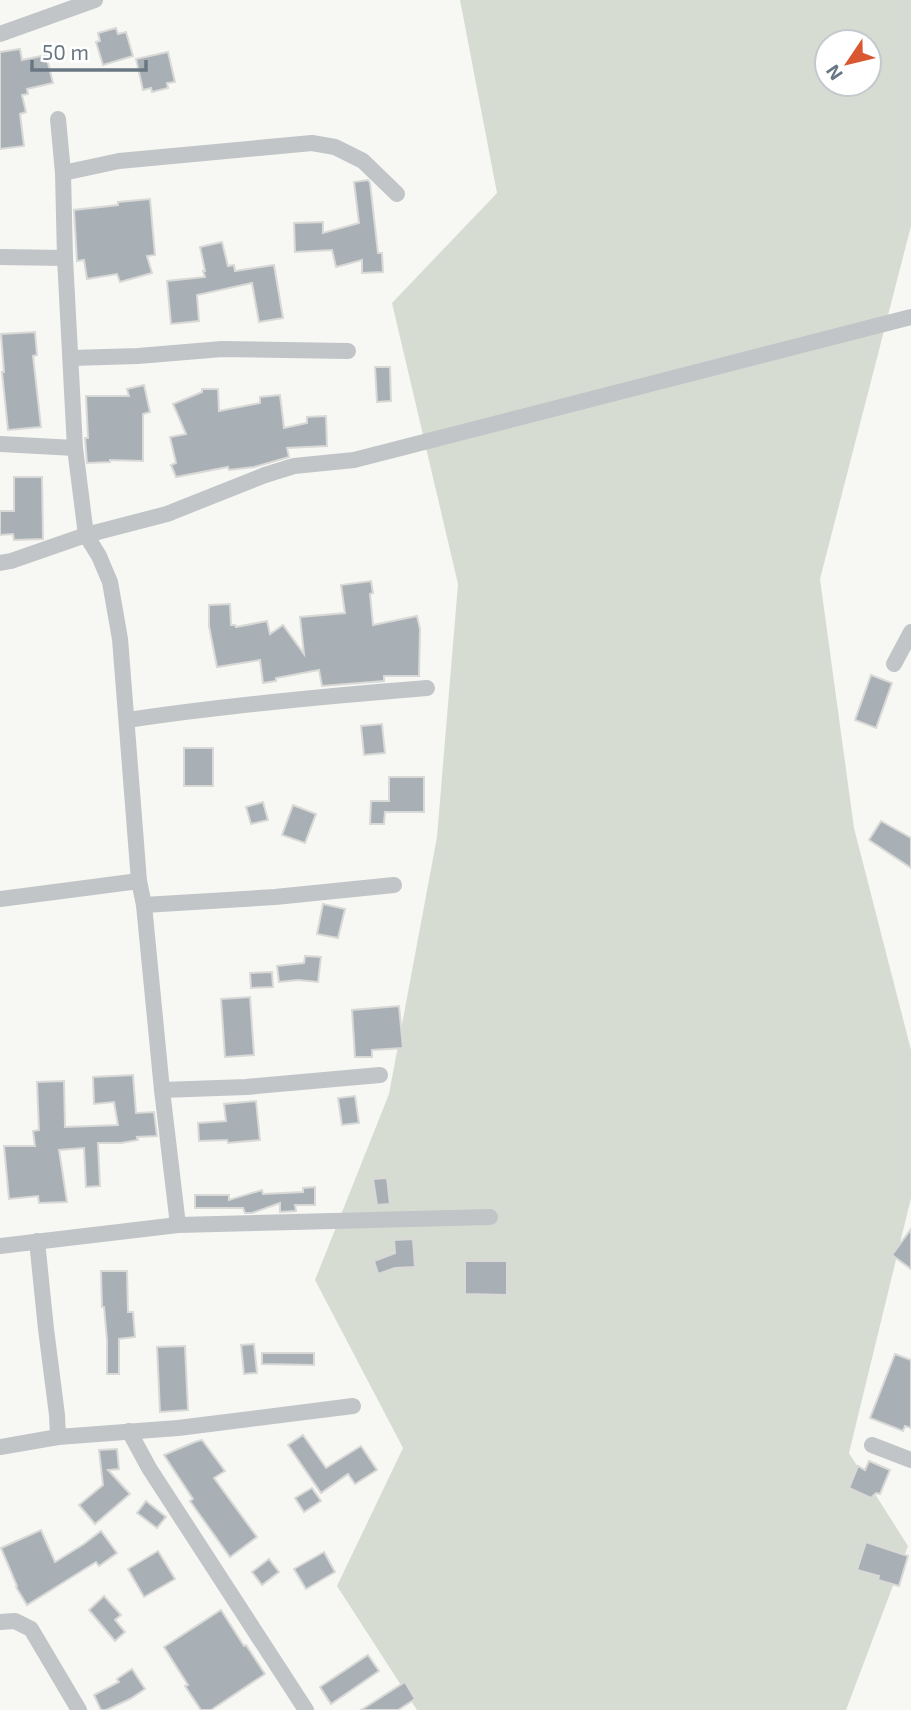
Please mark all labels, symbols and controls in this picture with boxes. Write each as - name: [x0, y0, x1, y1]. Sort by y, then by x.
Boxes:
- scale bar: [32, 28, 145, 72]
- north arrow: [813, 28, 883, 98]
- text: 50 m: [42, 39, 89, 64]
- text: N: [820, 61, 847, 85]

